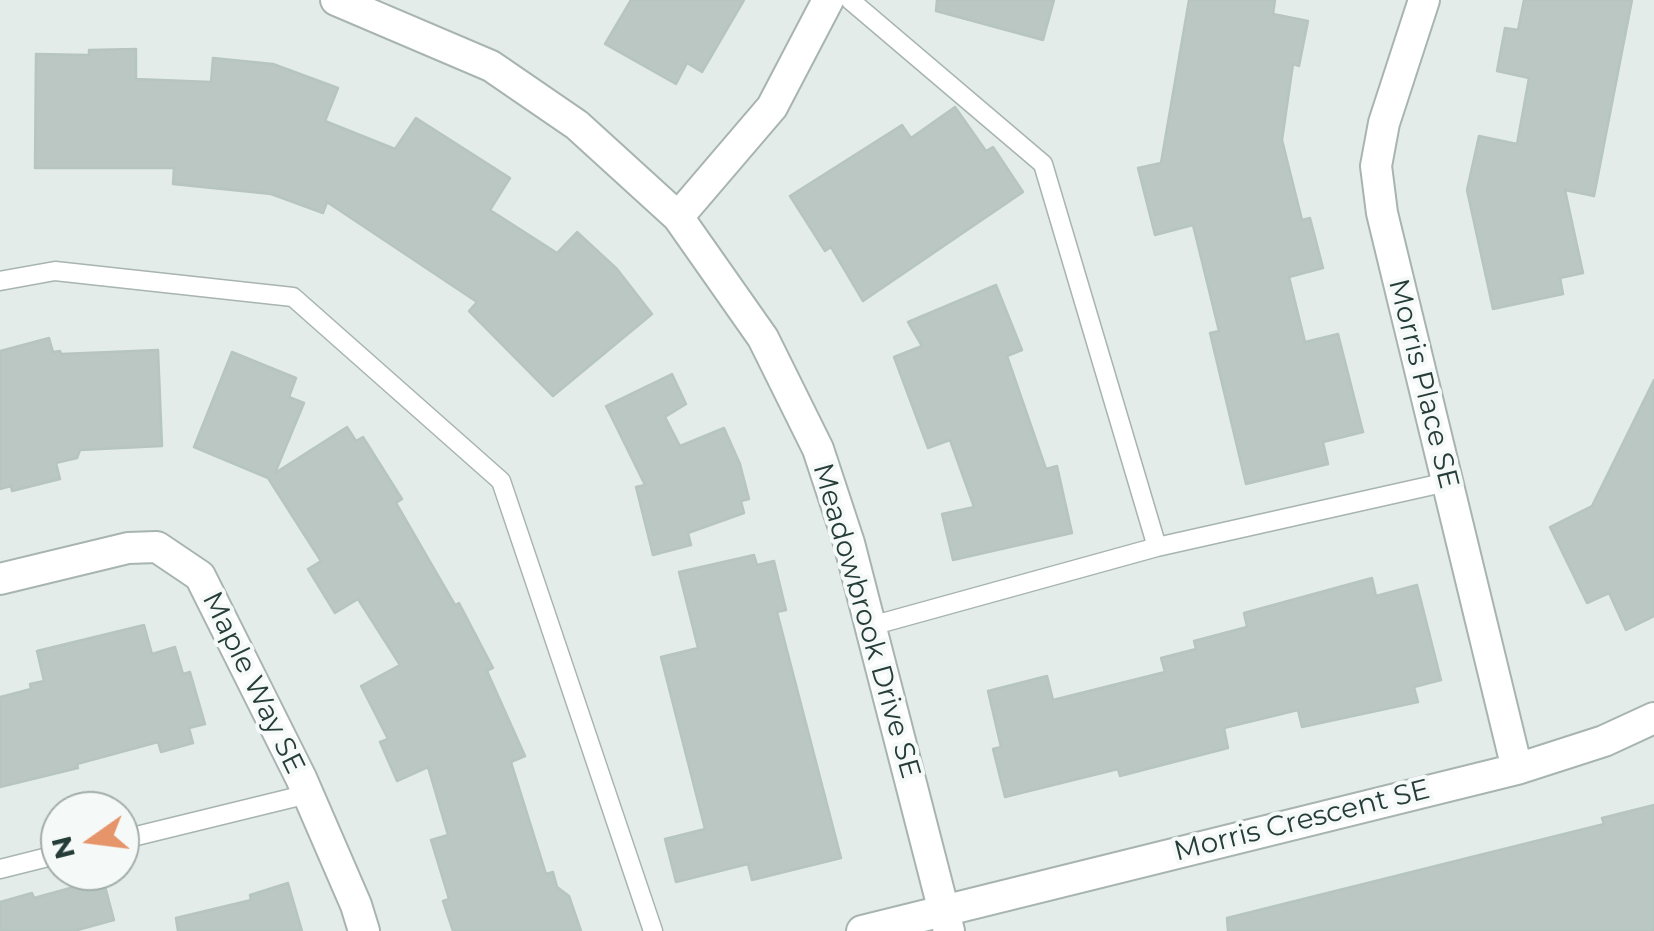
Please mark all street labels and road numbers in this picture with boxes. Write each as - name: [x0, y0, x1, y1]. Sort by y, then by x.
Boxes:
- street label: Morris Place SE: [1381, 276, 1465, 492]
- street label: Meadowbrook Drive SE: [805, 460, 927, 782]
- street label: Maple Way SE: [194, 587, 312, 779]
- street label: Morris Crescent SE: [1171, 773, 1433, 869]

